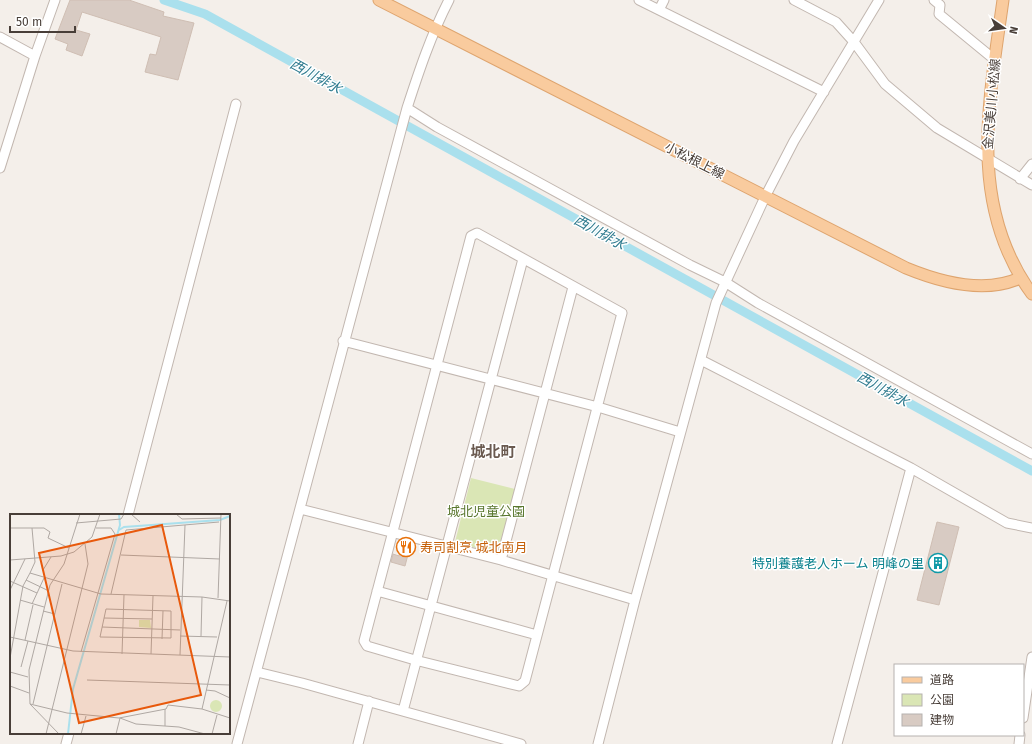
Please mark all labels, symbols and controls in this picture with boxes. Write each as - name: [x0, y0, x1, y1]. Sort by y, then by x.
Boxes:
- scale bar: [10, 8, 75, 34]
- north arrow: [984, 8, 1024, 48]
- text: 50 m: [16, 15, 42, 29]
- text: N: [1006, 25, 1020, 35]
- water label: 西川排水: [287, 55, 346, 98]
- street label: 金沢美川小松線: [980, 58, 1003, 150]
- street label: 小松根上線: [662, 139, 727, 182]
- water label: 西川排水: [571, 211, 630, 254]
- water label: 西川排水: [854, 368, 913, 411]
- district label: 城北町: [470, 443, 516, 461]
- park label: 城北児童公園: [447, 504, 525, 519]
- inset map: [10, 514, 230, 734]
- restaurant icon: 寿司割烹 城北南月: [395, 536, 417, 558]
- place label: 寿司割烹 城北南月: [420, 540, 527, 555]
- building icon: 特別養護老人ホーム 明峰の里: [927, 552, 949, 574]
- place label: 特別養護老人ホーム 明峰の里: [752, 556, 924, 571]
- legend: [894, 664, 1024, 736]
- text: 道路: [930, 673, 954, 687]
- text: 公園: [930, 693, 954, 707]
- text: 建物: [930, 713, 954, 727]

